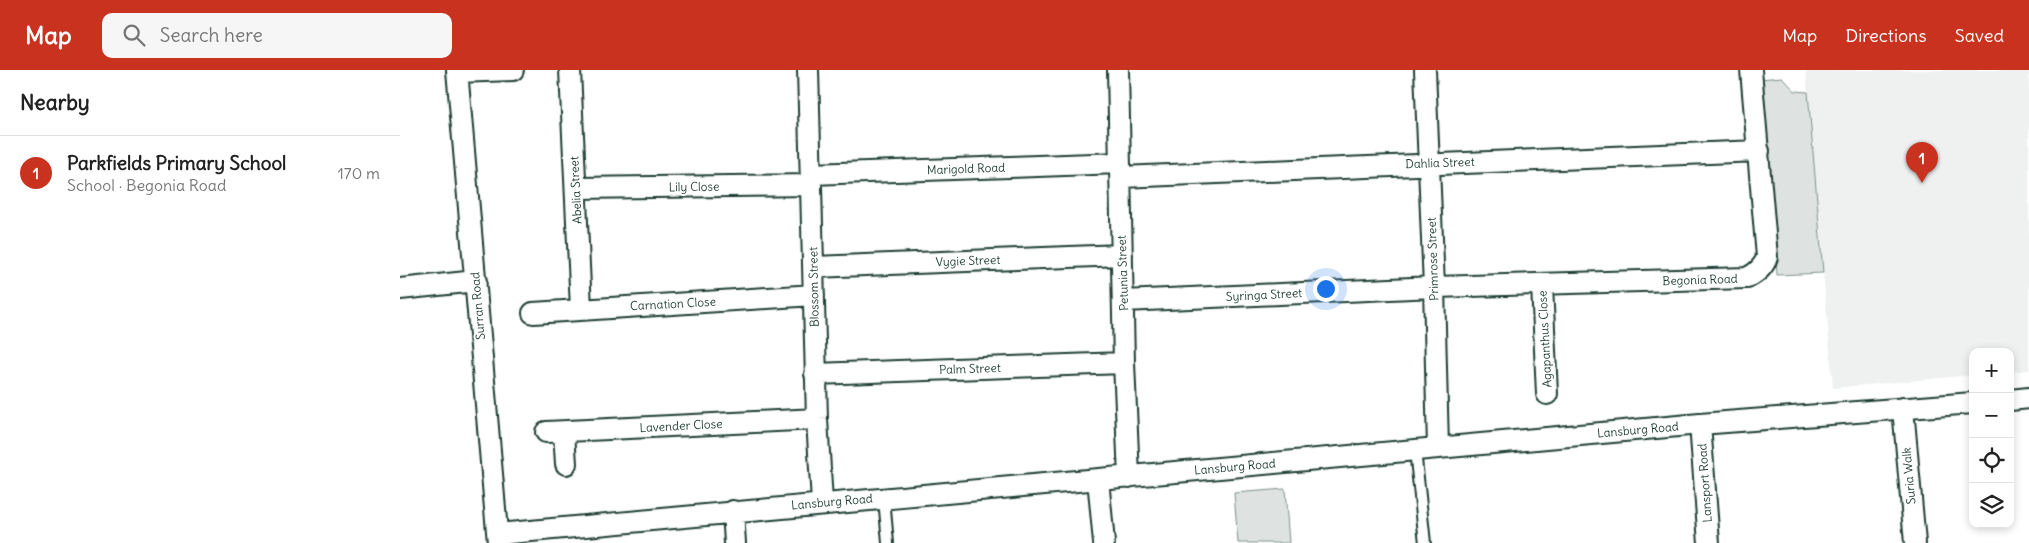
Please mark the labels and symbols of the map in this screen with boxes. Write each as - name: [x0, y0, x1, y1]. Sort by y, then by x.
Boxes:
- pin: 1: [1906, 142, 1938, 183]
- street label: Dahlia Street: [1405, 154, 1475, 171]
- street label: Abelia Street: [566, 156, 585, 224]
- street label: Marigold Road: [927, 160, 1005, 177]
- street label: Lily Close: [668, 179, 720, 194]
- street label: Primrose Street: [1424, 217, 1441, 301]
- street label: Petunia Street: [1114, 235, 1131, 311]
- street label: Blossom Street: [805, 247, 822, 327]
- street label: Vygie Street: [935, 252, 1001, 269]
- street label: Surran Road: [467, 271, 488, 341]
- street label: Begonia Road: [1662, 271, 1738, 288]
- your location: [1313, 276, 1339, 302]
- street label: Syringa Street: [1225, 285, 1303, 304]
- street label: Agapanthus Close: [1534, 290, 1555, 388]
- street label: Carnation Close: [630, 294, 716, 313]
- street label: Palm Street: [939, 360, 1001, 377]
- street label: Lavender Close: [639, 416, 723, 435]
- street label: Lansburg Road: [1597, 418, 1679, 441]
- street label: Lansport Road: [1694, 443, 1715, 523]
- street label: Suria Walk: [1899, 447, 1918, 505]
- street label: Lansburg Road: [1194, 455, 1276, 478]
- street label: Lansburg Road: [791, 490, 873, 513]

